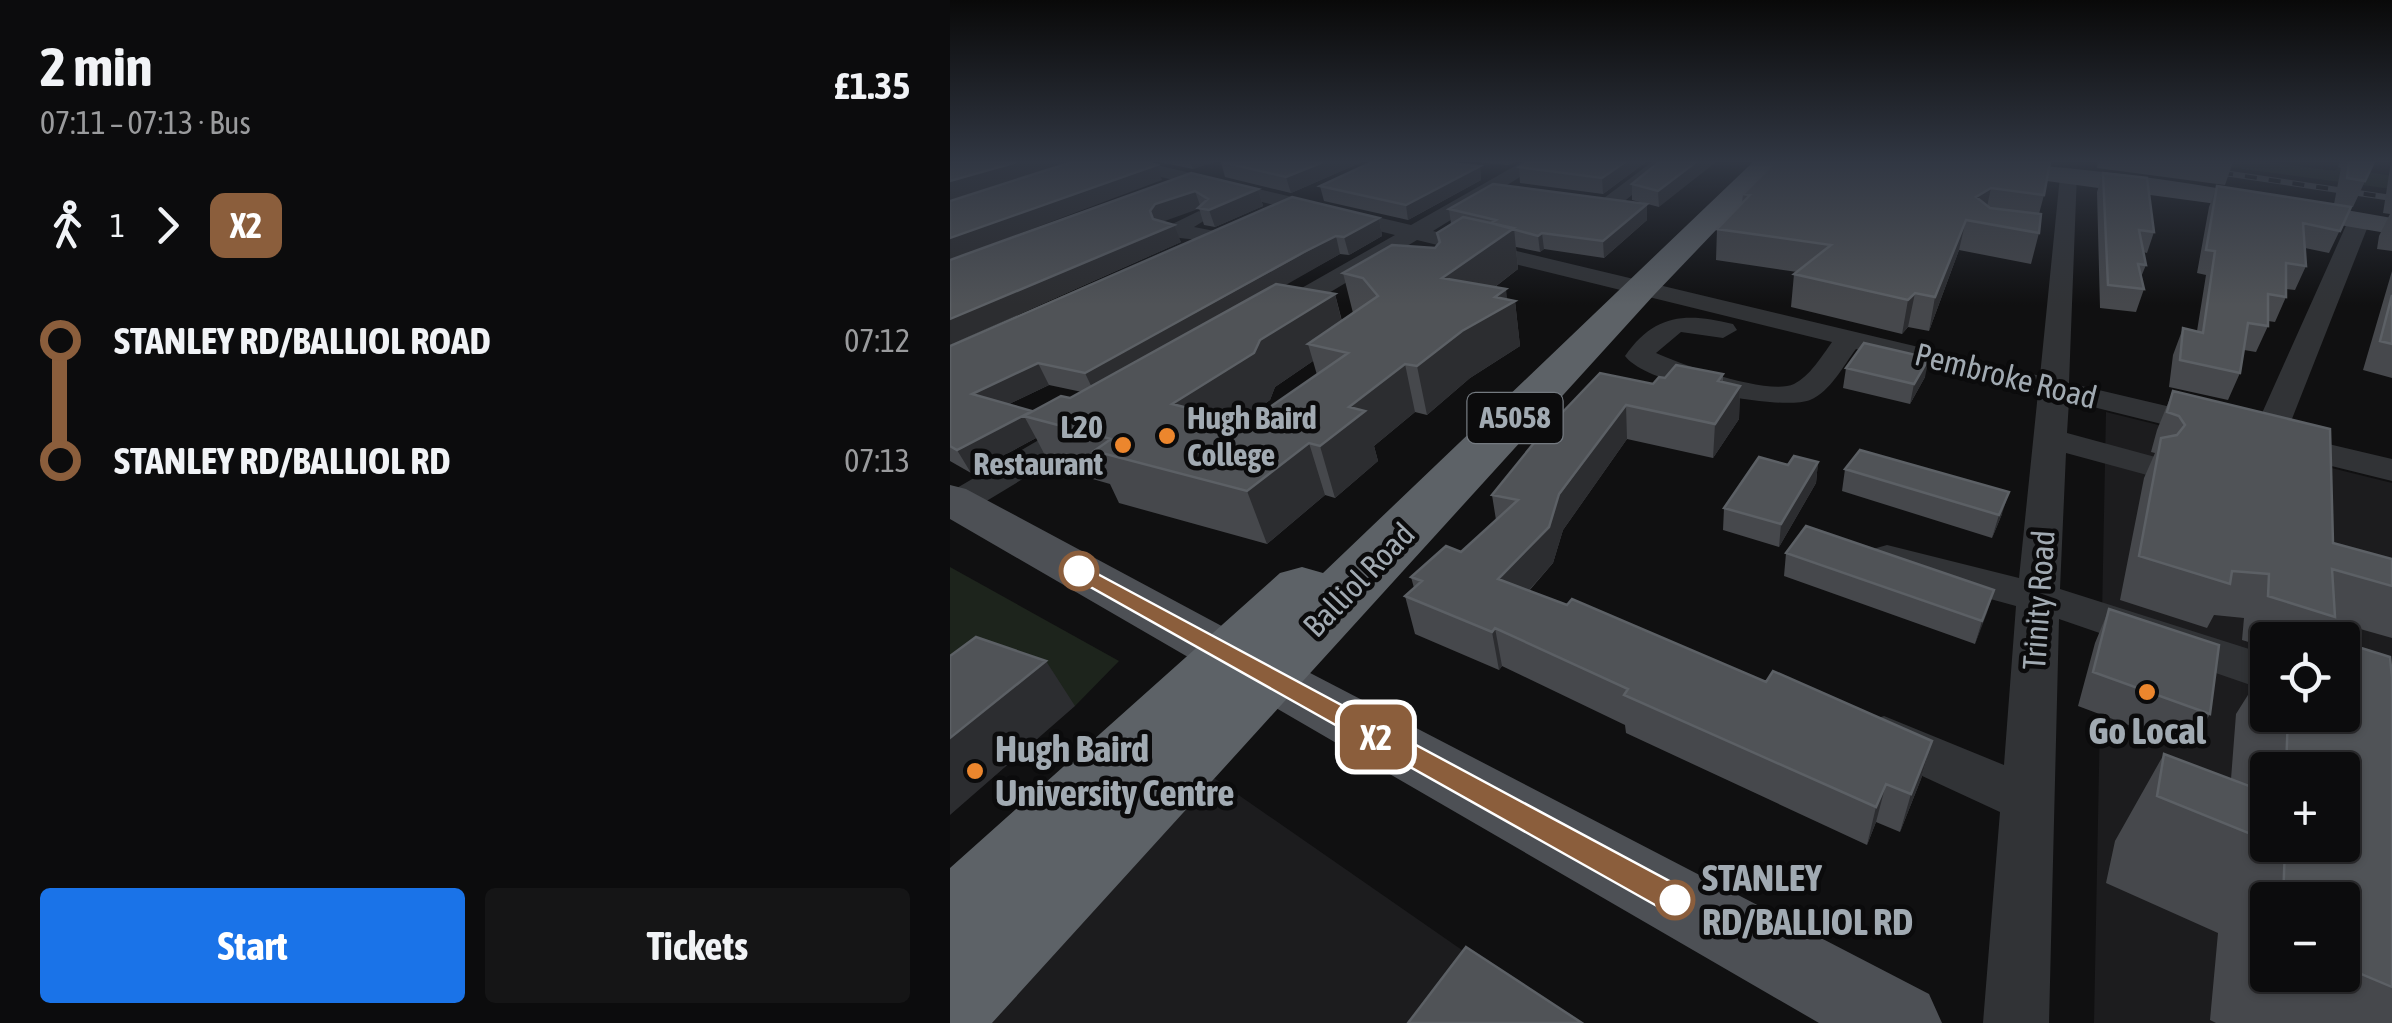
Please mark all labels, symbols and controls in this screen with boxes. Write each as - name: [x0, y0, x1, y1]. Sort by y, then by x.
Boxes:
- text: 2 min: [40, 35, 152, 98]
- text: £1.35: [834, 64, 910, 107]
- text: 07:11 – 07:13 · Bus: [40, 104, 251, 141]
- icon: walk: [40, 198, 95, 253]
- icon: forward: [140, 198, 195, 253]
- text: X2: [230, 205, 262, 245]
- text: 1: [110, 207, 125, 244]
- text: STANLEY RD/BALLIOL ROAD: [114, 319, 491, 362]
- text: 07:12: [844, 322, 910, 359]
- street label: Pembroke Road: [1911, 335, 2101, 416]
- road number: A5058: [1468, 393, 1562, 443]
- place label: Hugh Baird College: [1187, 399, 1317, 473]
- place label: L20 Restaurant: [973, 408, 1104, 482]
- marker: Hugh Baird College: [1156, 425, 1178, 447]
- marker: L20 Restaurant: [1112, 434, 1134, 456]
- text: STANLEY RD/BALLIOL RD: [114, 439, 450, 482]
- text: 07:13: [844, 442, 910, 479]
- street label: Balliol Road: [1296, 515, 1422, 644]
- street label: Trinity Road: [2015, 529, 2062, 671]
- unlabelled marker: [1060, 552, 1098, 590]
- map controls: [2250, 622, 2360, 992]
- button: locate: [2250, 622, 2360, 732]
- marker: Go Local: [2136, 681, 2158, 703]
- line badge: X2: [1331, 704, 1421, 770]
- place label: Go Local: [2088, 709, 2207, 752]
- text: X2: [1360, 717, 1392, 757]
- place label: Hugh Baird University Centre: [995, 727, 1234, 814]
- button: +: [2250, 752, 2360, 862]
- marker: Hugh Baird University Centre: [964, 760, 986, 782]
- place label: STANLEY RD/BALLIOL RD: [1702, 856, 1913, 943]
- marker: STANLEY RD/BALLIOL RD: [1656, 881, 1694, 919]
- button: −: [2250, 882, 2360, 992]
- button: Start: [40, 888, 465, 1003]
- button: Tickets: [485, 888, 910, 1003]

